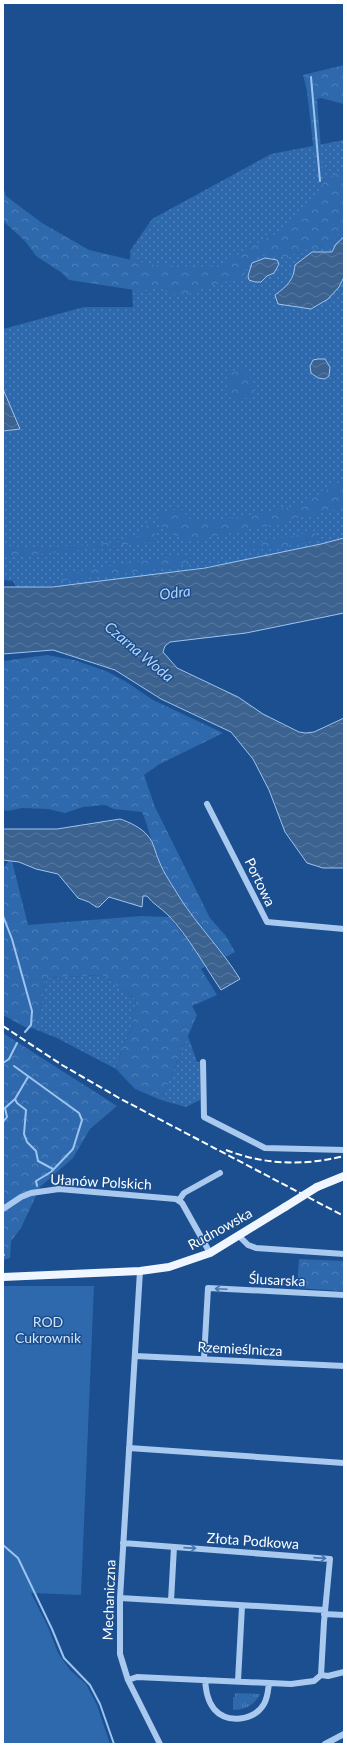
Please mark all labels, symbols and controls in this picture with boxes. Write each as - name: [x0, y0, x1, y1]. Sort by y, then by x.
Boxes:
- water label: Odra: [158, 581, 192, 603]
- water label: Czarna Woda: [102, 617, 178, 685]
- street label: Portowa: [241, 855, 279, 909]
- street label: Ułanów Polskich: [50, 1170, 152, 1193]
- street label: Rudnowska: [185, 1204, 255, 1253]
- street label: Ślusarska: [248, 1270, 306, 1289]
- one-way arrow: [215, 1285, 228, 1292]
- park label: ROD Cukrownik: [15, 1313, 82, 1346]
- street label: Rzemieślnicza: [197, 1338, 283, 1359]
- street label: Złota Podkowa: [206, 1529, 300, 1552]
- one-way arrow: [183, 1545, 196, 1552]
- one-way arrow: [313, 1554, 326, 1561]
- street label: Mechaniczna: [99, 1559, 118, 1641]

